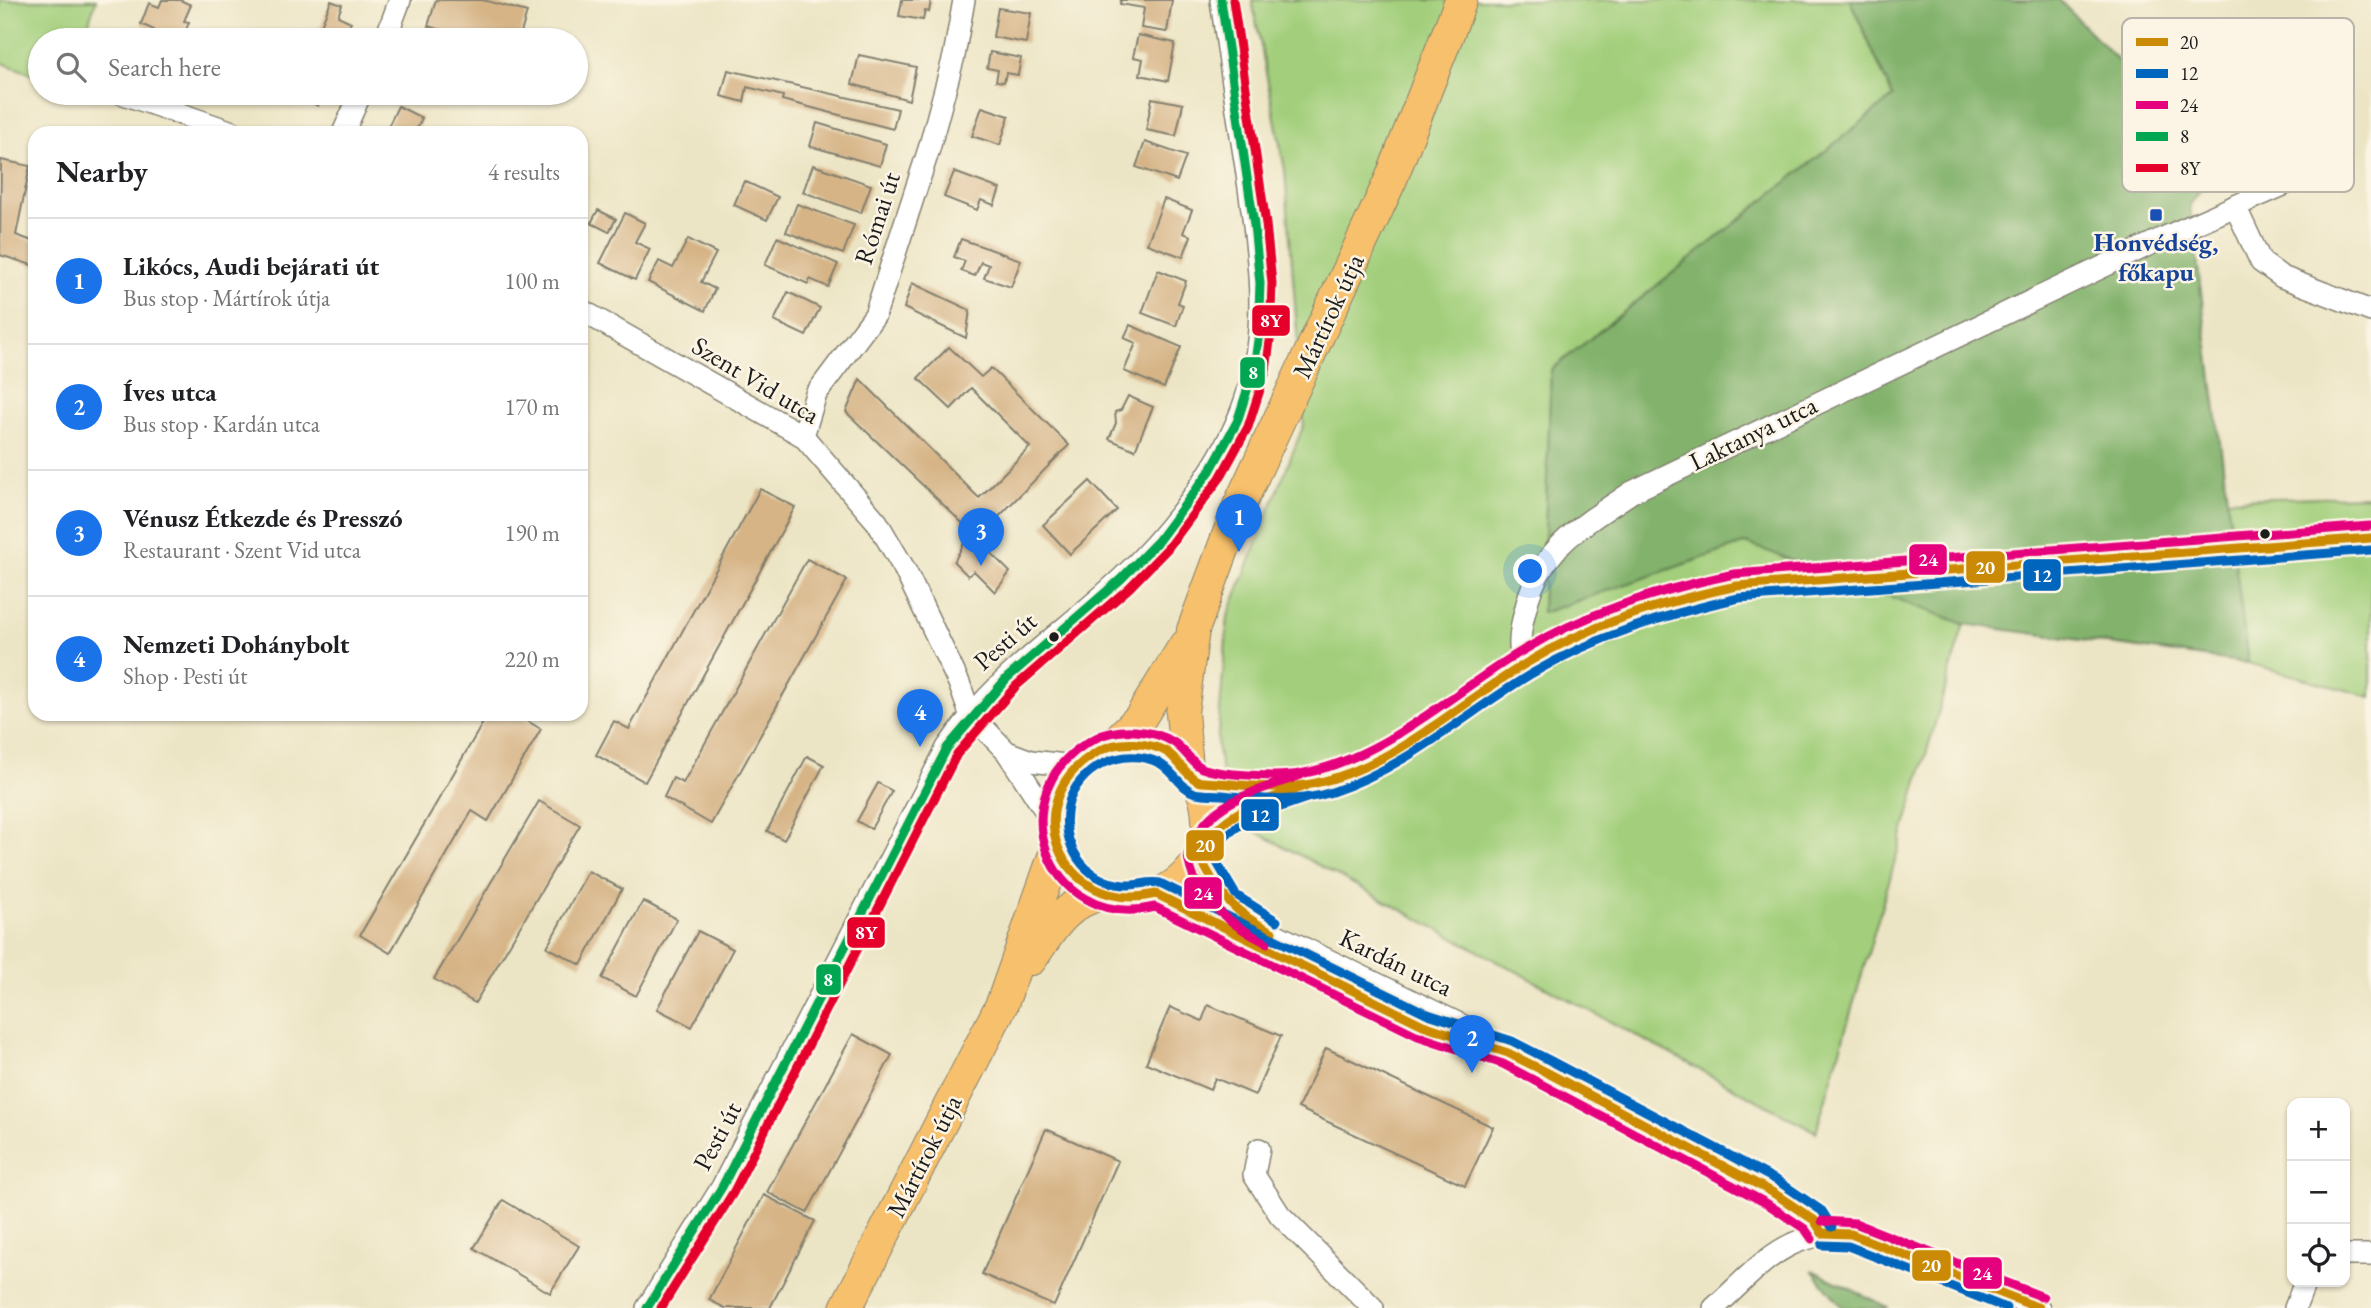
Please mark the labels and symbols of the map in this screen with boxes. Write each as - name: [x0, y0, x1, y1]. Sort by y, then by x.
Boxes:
- legend: [2122, 18, 2354, 192]
- text: 20: [2180, 30, 2198, 55]
- text: 12: [2180, 61, 2198, 86]
- text: 24: [2180, 93, 2199, 118]
- text: 8: [2180, 124, 2189, 149]
- text: 8Y: [2180, 156, 2201, 181]
- street label: Római út: [846, 167, 908, 269]
- marker: Honvédség, főkapu: [2148, 207, 2164, 223]
- place label: Honvédség, főkapu: [2094, 225, 2218, 289]
- street label: Mártírok útja: [1284, 248, 1372, 384]
- line badge: 8Y: [1251, 304, 1291, 337]
- text: 8Y: [1260, 308, 1283, 333]
- street label: Szent Vid utca: [686, 329, 827, 432]
- line badge: 8: [1239, 356, 1266, 389]
- text: 8: [1248, 360, 1258, 385]
- street label: Laktanya utca: [1684, 387, 1823, 479]
- pin: 1: [1216, 494, 1262, 552]
- pin: 3: [958, 508, 1004, 566]
- unlabelled marker: [2258, 527, 2272, 541]
- line badge: 24: [1908, 543, 1948, 576]
- text: 24: [1918, 547, 1939, 572]
- line badge: 20: [1965, 550, 2006, 584]
- your location: [1513, 554, 1547, 588]
- text: 20: [1975, 555, 1995, 580]
- line badge: 12: [2022, 558, 2062, 592]
- text: 12: [2032, 563, 2052, 588]
- street label: Pesti út: [966, 604, 1044, 678]
- unlabelled marker: [1047, 630, 1061, 644]
- pin: 4: [897, 689, 943, 747]
- line badge: 12: [1240, 798, 1280, 832]
- text: 12: [1250, 803, 1270, 828]
- line badge: 20: [1185, 829, 1225, 862]
- text: 20: [1195, 833, 1215, 858]
- line badge: 24: [1183, 876, 1223, 910]
- text: 24: [1193, 881, 1214, 906]
- line badge: 8Y: [846, 916, 886, 949]
- text: 8Y: [855, 920, 878, 945]
- street label: Kardán utca: [1334, 920, 1459, 1004]
- line badge: 8: [815, 963, 842, 996]
- text: 8: [823, 967, 833, 992]
- pin: 2: [1449, 1015, 1495, 1073]
- street label: Mártírok útja: [879, 1088, 970, 1223]
- street label: Pesti út: [685, 1096, 749, 1176]
- line badge: 20: [1911, 1249, 1952, 1282]
- text: 20: [1921, 1253, 1941, 1278]
- line badge: 24: [1962, 1256, 2003, 1290]
- text: 24: [1972, 1261, 1993, 1286]

